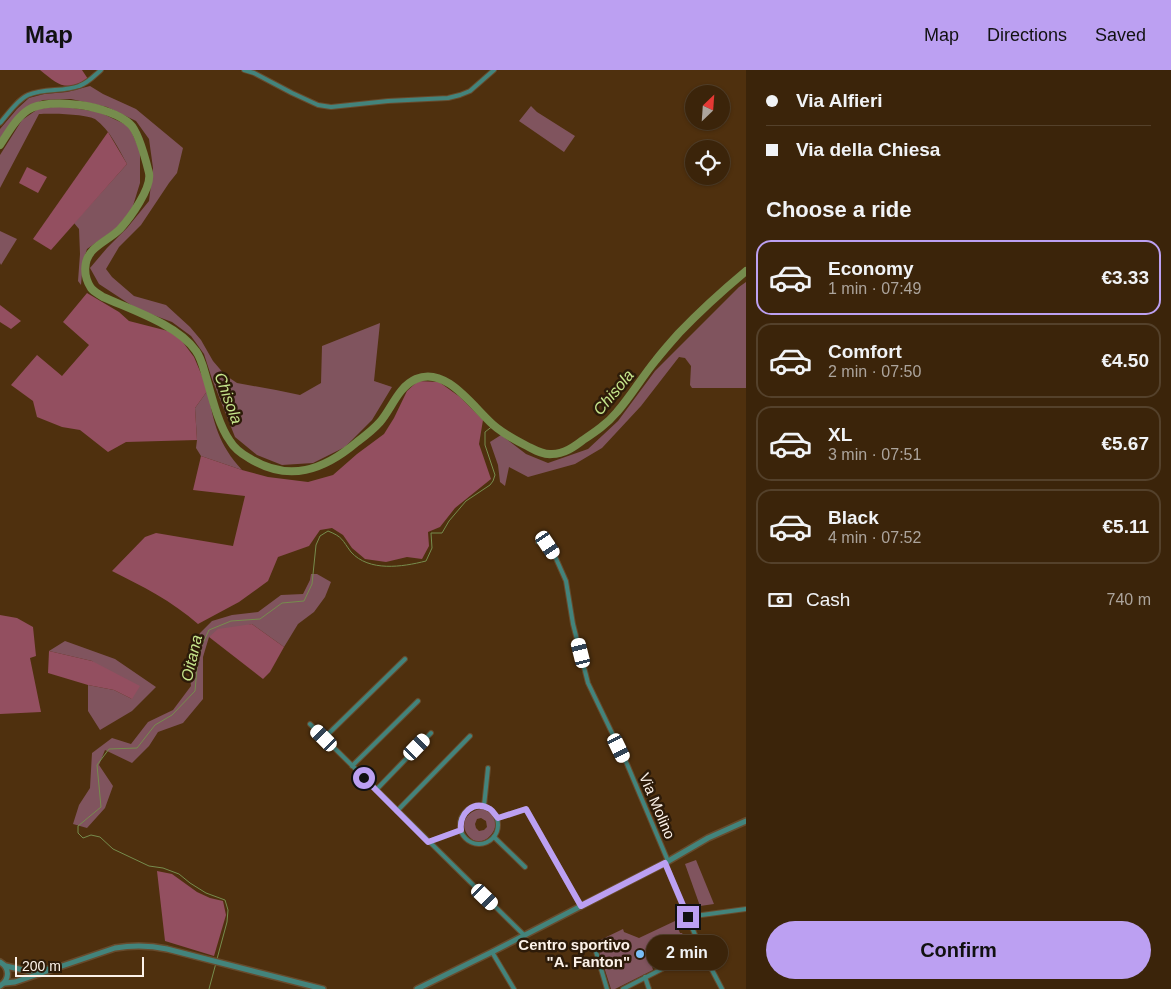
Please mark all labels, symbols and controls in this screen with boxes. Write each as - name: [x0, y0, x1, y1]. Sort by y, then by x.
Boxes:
- text: Map: [25, 21, 73, 48]
- text: Map: [924, 25, 959, 45]
- text: Directions: [987, 25, 1067, 45]
- text: Saved: [1095, 25, 1146, 45]
- north arrow: [685, 85, 730, 130]
- map controls: [685, 85, 730, 185]
- text: Via Alfieri: [796, 90, 883, 111]
- text: Via della Chiesa: [796, 139, 940, 160]
- button: locate: [685, 140, 730, 185]
- text: Choose a ride: [766, 197, 911, 222]
- icon: car: [768, 255, 813, 300]
- text: Economy: [828, 258, 914, 279]
- text: €3.33: [1101, 267, 1149, 288]
- text: 1 min · 07:49: [828, 280, 921, 297]
- icon: car: [768, 338, 813, 383]
- text: Comfort: [828, 341, 902, 362]
- text: €4.50: [1101, 350, 1149, 371]
- text: 2 min · 07:50: [828, 363, 921, 380]
- water label: Chisola: [590, 366, 637, 418]
- water label: Chisola: [211, 370, 246, 426]
- icon: car: [768, 421, 813, 466]
- text: XL: [828, 424, 852, 445]
- text: €5.67: [1101, 433, 1149, 454]
- text: 3 min · 07:51: [828, 446, 921, 463]
- icon: car: [768, 504, 813, 549]
- text: Black: [828, 507, 879, 528]
- text: €5.11: [1103, 516, 1149, 537]
- car: [533, 528, 562, 562]
- text: 4 min · 07:52: [828, 529, 921, 546]
- icon: cash: [766, 586, 794, 614]
- text: Cash: [806, 589, 850, 610]
- text: 740 m: [1107, 591, 1151, 608]
- water label: Oitana: [178, 633, 205, 683]
- car: [570, 637, 591, 669]
- car: [308, 722, 339, 754]
- car: [401, 731, 432, 763]
- car: [605, 731, 632, 765]
- route start: [353, 767, 375, 789]
- street label: Via Molino: [636, 770, 679, 841]
- car: [468, 881, 501, 913]
- route end: [677, 906, 699, 928]
- button: Confirm: [766, 921, 1151, 979]
- callout: 2 min: [647, 934, 729, 970]
- place label: Centro sportivo "A. Fanton": [518, 936, 630, 970]
- text: 2 min: [666, 944, 708, 961]
- marker: Centro sportivo "A. Fanton": [634, 948, 646, 960]
- scale bar: [15, 954, 144, 977]
- text: 200 m: [22, 958, 61, 974]

